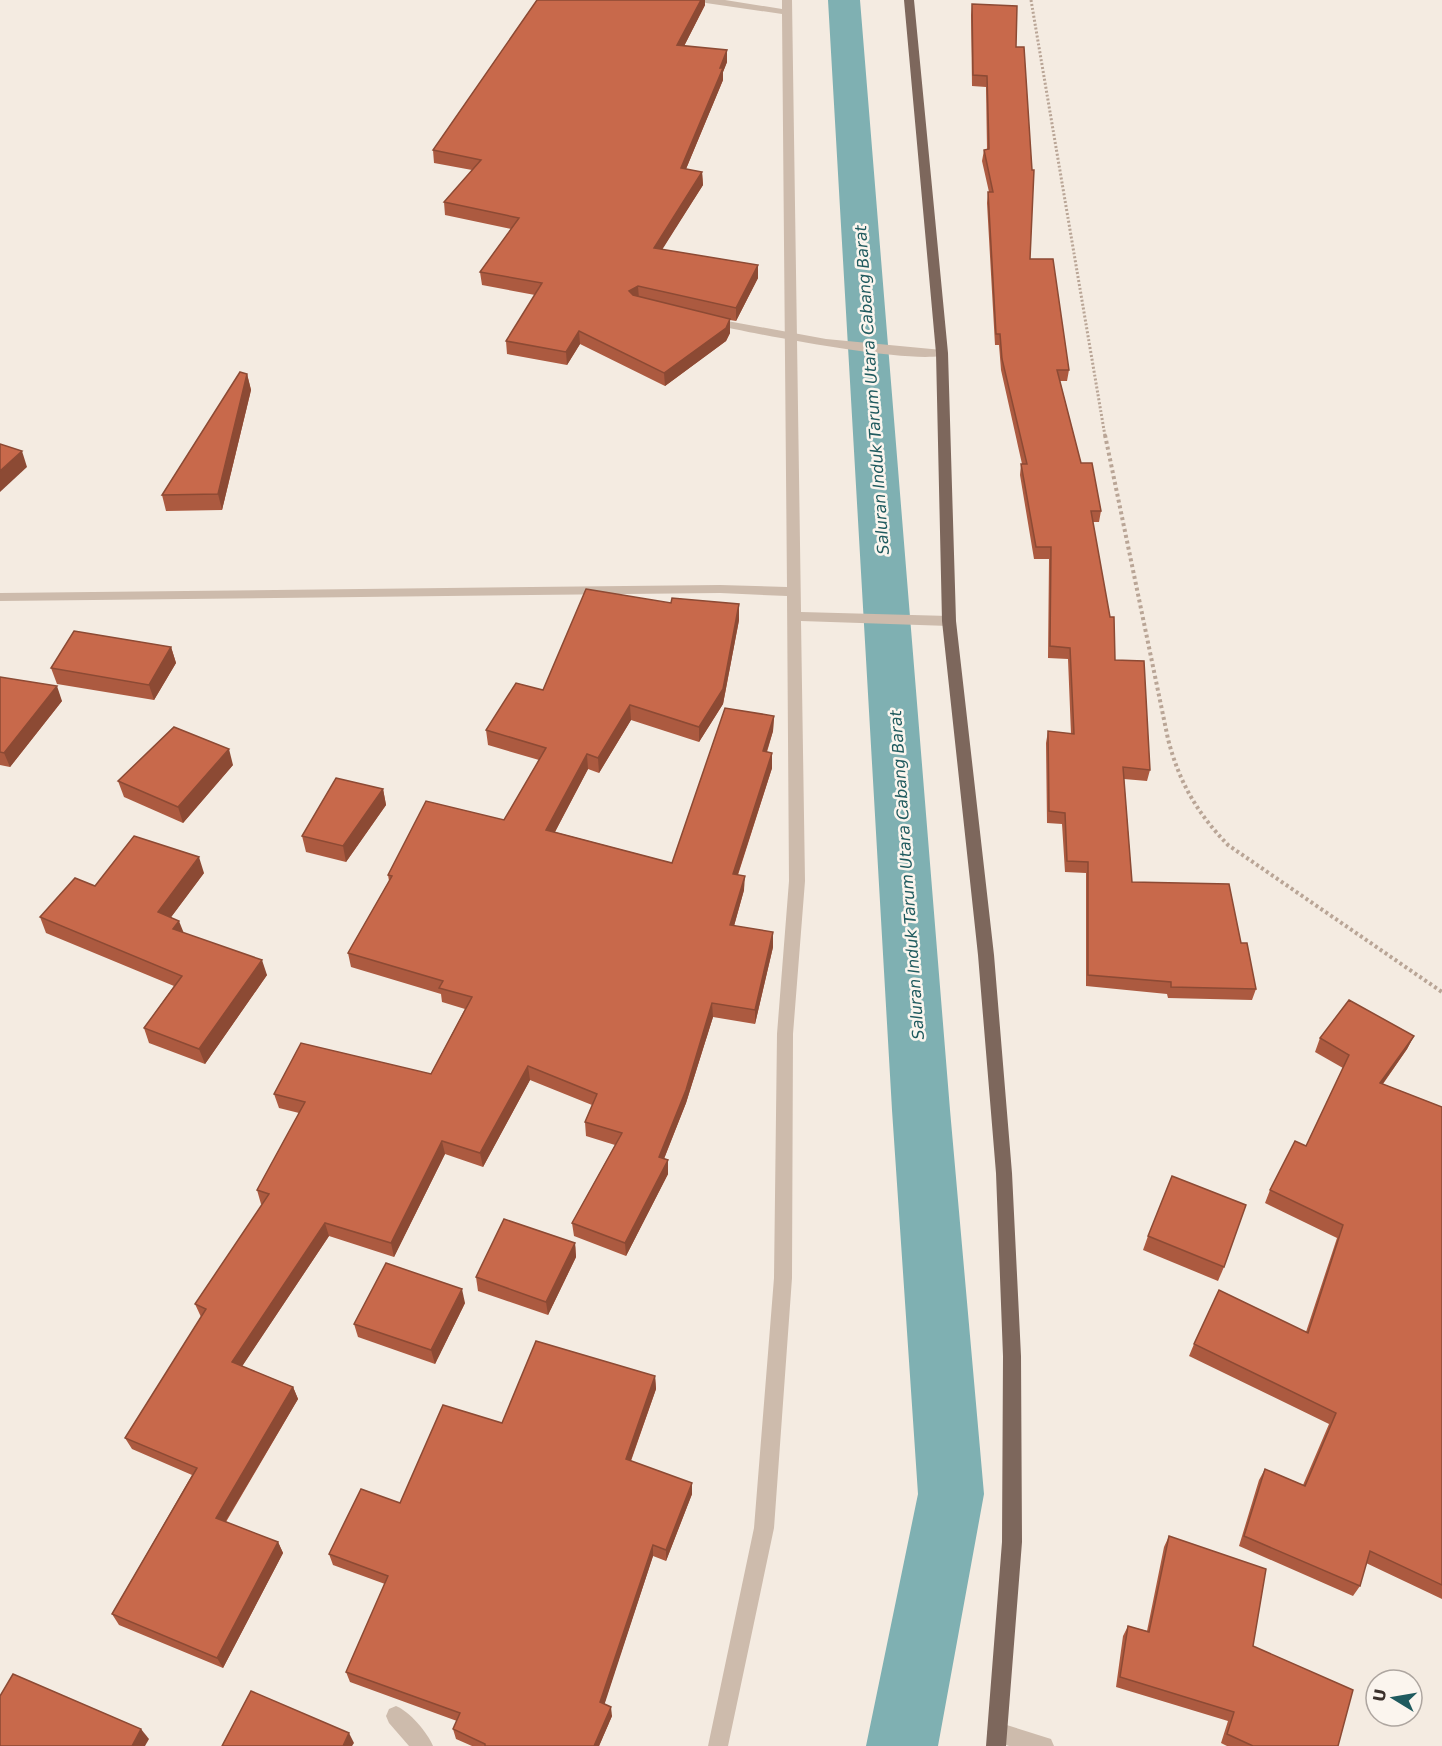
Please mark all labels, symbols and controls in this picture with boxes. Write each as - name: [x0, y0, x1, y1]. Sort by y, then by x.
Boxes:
- water label: Saluran Induk Tarum Utara Cabang Barat: [851, 224, 893, 555]
- water label: Saluran Induk Tarum Utara Cabang Barat: [886, 709, 928, 1040]
- north arrow: [1364, 1668, 1424, 1728]
- text: U: [1369, 1687, 1390, 1703]

